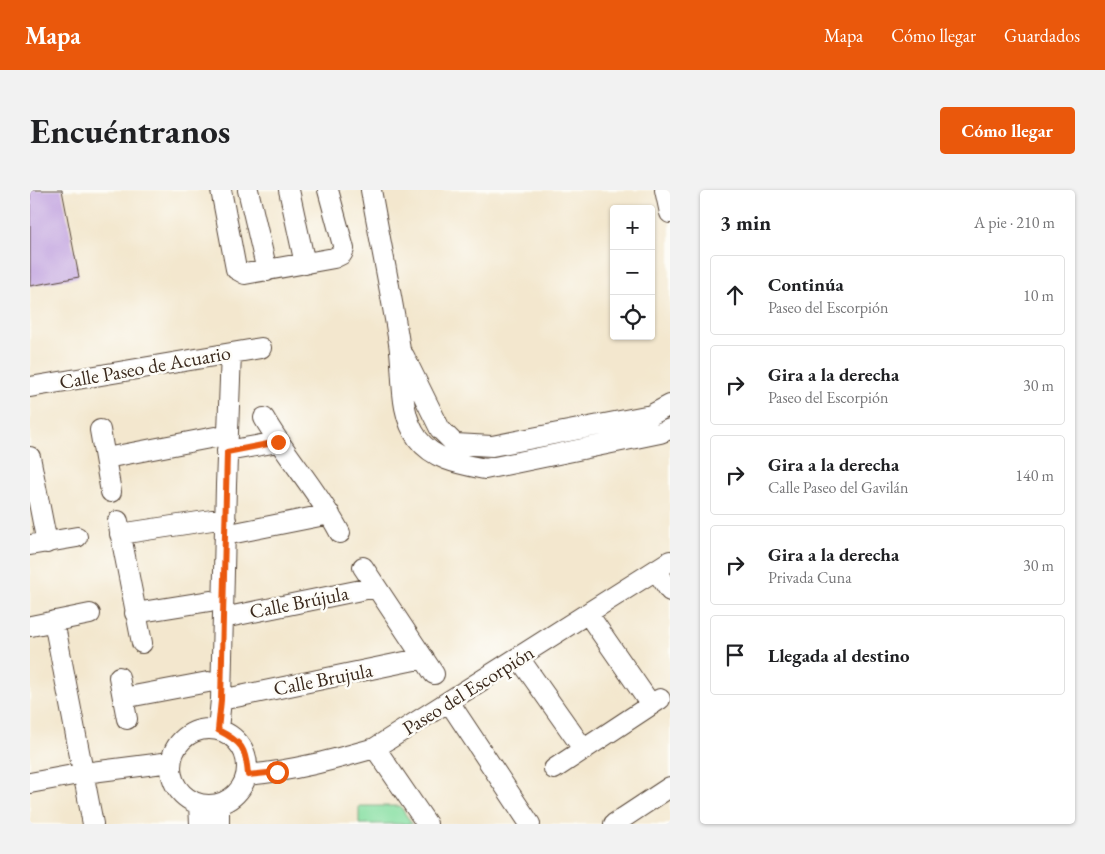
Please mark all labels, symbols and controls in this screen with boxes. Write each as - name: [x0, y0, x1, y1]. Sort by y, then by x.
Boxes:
- text: Mapa: [25, 20, 81, 51]
- text: Mapa: [824, 24, 863, 47]
- text: Cómo llegar: [891, 24, 976, 47]
- text: Guardados: [1004, 24, 1080, 47]
- button: Cómo llegar: [940, 107, 1075, 154]
- text: Encuéntranos: [30, 108, 230, 153]
- map controls: [610, 205, 655, 340]
- button: +: [610, 205, 655, 250]
- text: 3 min: [720, 209, 771, 236]
- text: A pie · 210 m: [974, 212, 1055, 233]
- button: −: [610, 250, 655, 295]
- text: Continúa: [768, 272, 844, 297]
- icon: ahead: [721, 281, 749, 309]
- text: 10 m: [1023, 285, 1054, 306]
- button: locate: [610, 295, 655, 340]
- text: Paseo del Escorpión: [768, 297, 888, 318]
- street label: Calle Paseo de Acuario: [57, 339, 233, 395]
- text: Gira a la derecha: [768, 362, 899, 387]
- icon: right: [721, 371, 749, 399]
- text: 30 m: [1023, 375, 1054, 396]
- text: Paseo del Escorpión: [768, 387, 888, 408]
- route end: [267, 431, 290, 454]
- text: Gira a la derecha: [768, 452, 899, 477]
- icon: right: [721, 461, 749, 489]
- text: 140 m: [1015, 465, 1054, 486]
- text: Calle Paseo del Gavilán: [768, 477, 908, 498]
- text: Gira a la derecha: [768, 542, 899, 567]
- icon: right: [721, 551, 749, 579]
- text: 30 m: [1023, 555, 1054, 576]
- text: Privada Cuna: [768, 567, 852, 588]
- street label: Calle Brújula: [247, 580, 351, 624]
- street label: Paseo del Escorpión: [397, 639, 539, 741]
- icon: arrive: [721, 641, 749, 669]
- text: Llegada al destino: [768, 643, 910, 668]
- street label: Calle Brujula: [271, 657, 375, 701]
- route start: [266, 761, 289, 784]

